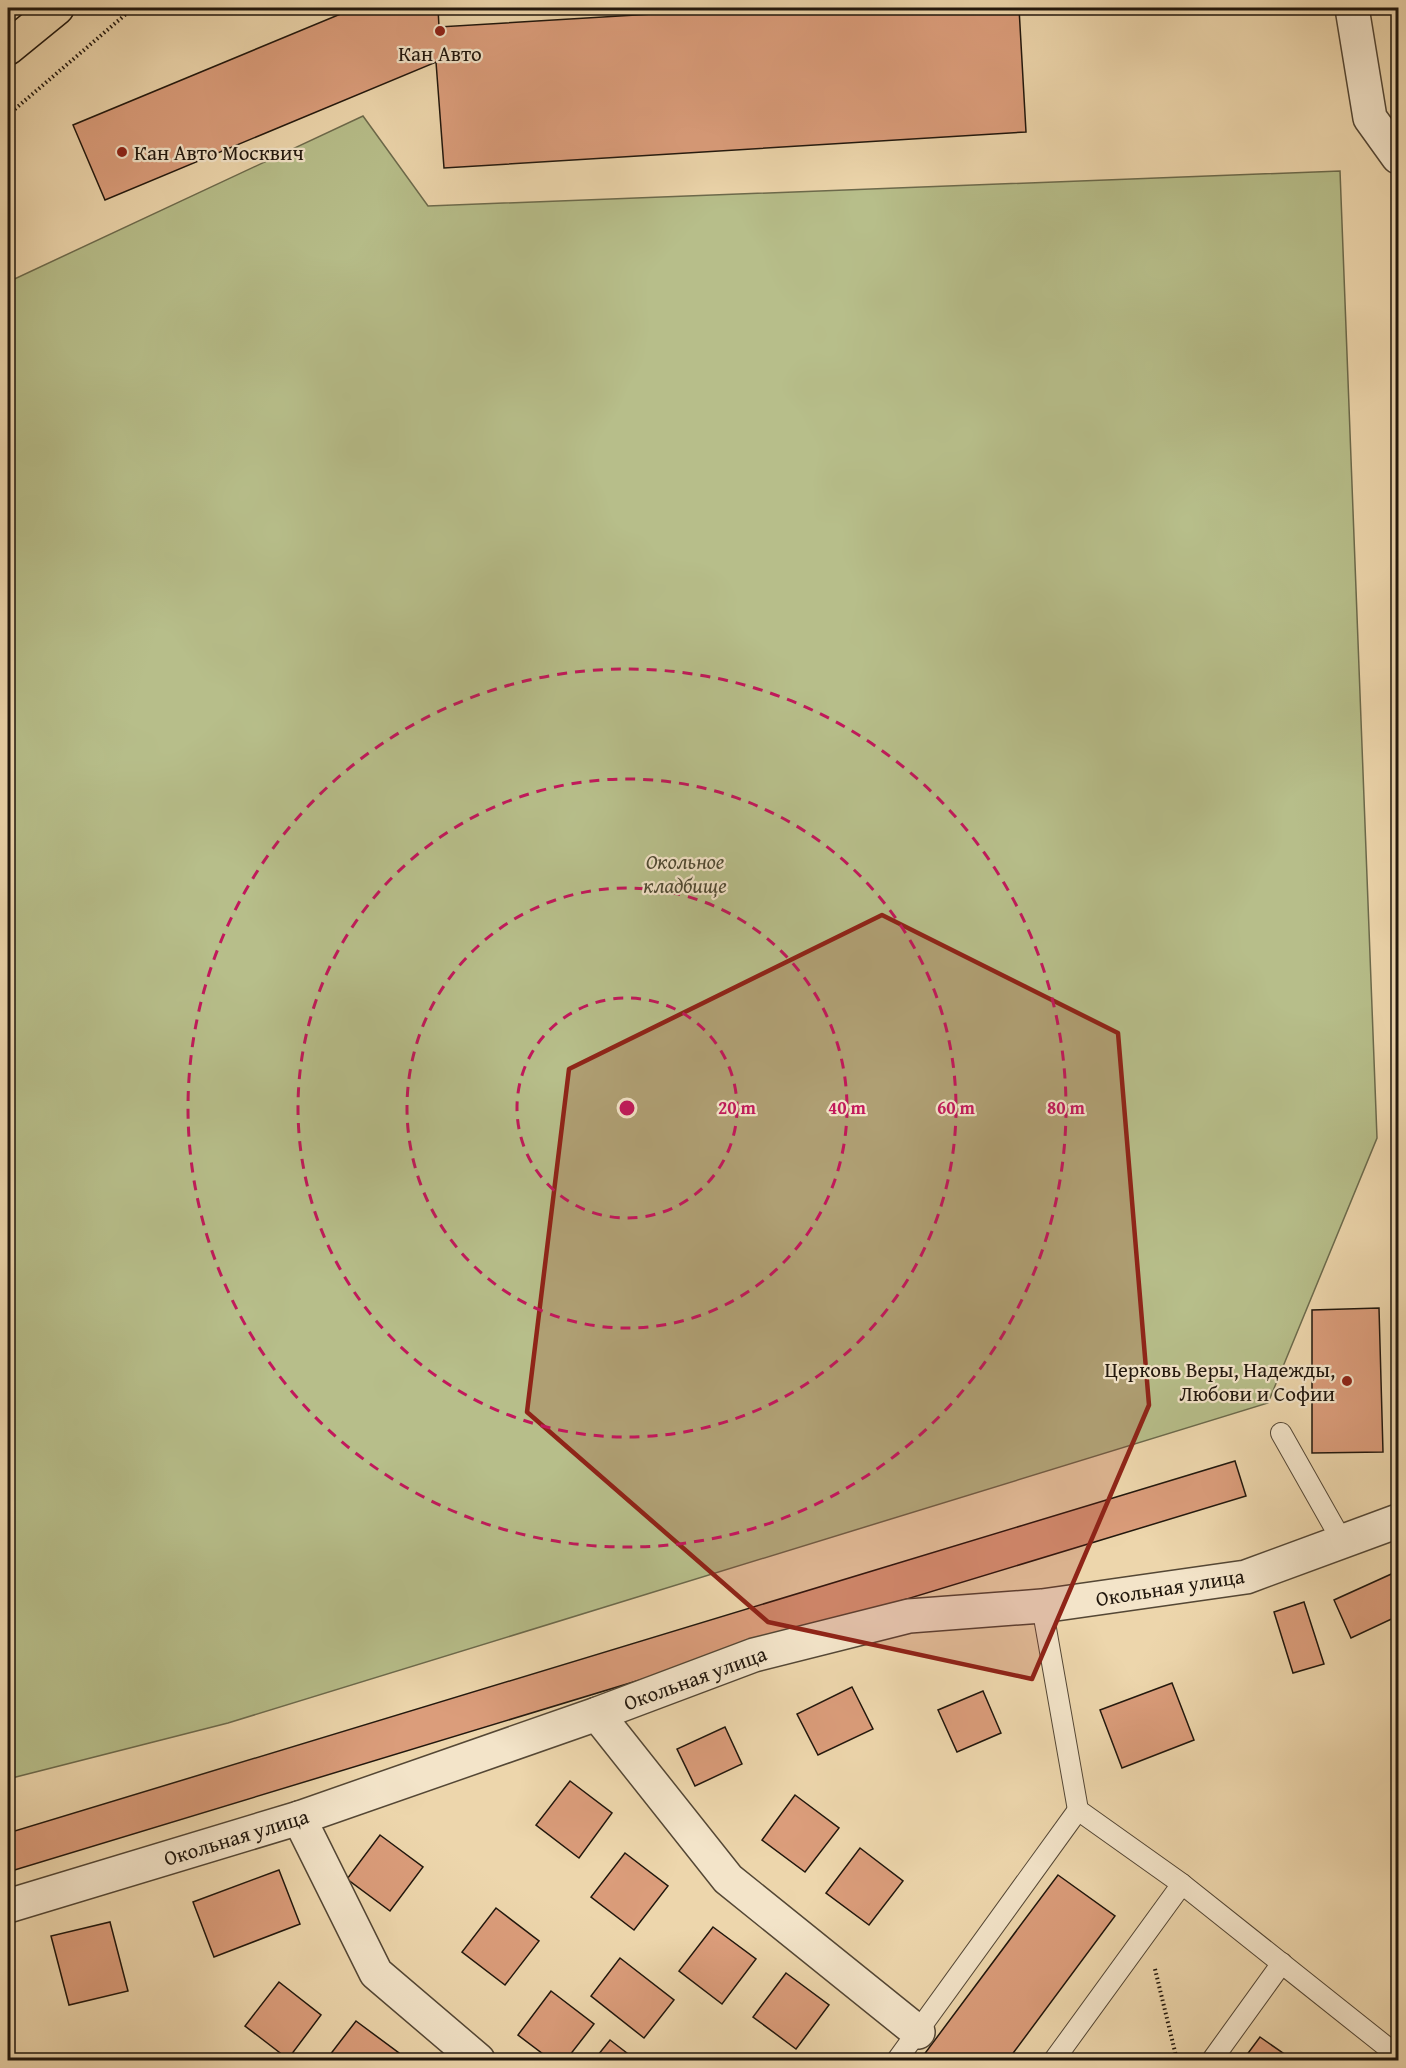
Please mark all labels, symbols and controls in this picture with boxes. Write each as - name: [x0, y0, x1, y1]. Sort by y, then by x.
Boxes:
- marker: Кан Авто: [433, 24, 447, 38]
- place label: Кан Авто: [398, 38, 482, 69]
- place label: Кан Авто Москвич: [134, 137, 304, 168]
- marker: Кан Авто Москвич: [115, 145, 129, 159]
- park label: Окольное кладбище: [643, 846, 727, 901]
- text: 20 m: [718, 1094, 757, 1121]
- text: 40 m: [828, 1094, 867, 1121]
- text: 60 m: [937, 1094, 976, 1121]
- text: 80 m: [1047, 1094, 1086, 1121]
- centre of rings: [617, 1098, 637, 1118]
- place label: Церковь Веры, Надежды, Любови и Софии: [1104, 1354, 1335, 1409]
- marker: Церковь Веры, Надежды, Любови и Софии: [1340, 1374, 1354, 1388]
- street label: Окольная улица: [1093, 1560, 1247, 1614]
- street label: Окольная улица: [619, 1638, 771, 1718]
- street label: Окольная улица: [160, 1800, 312, 1874]

